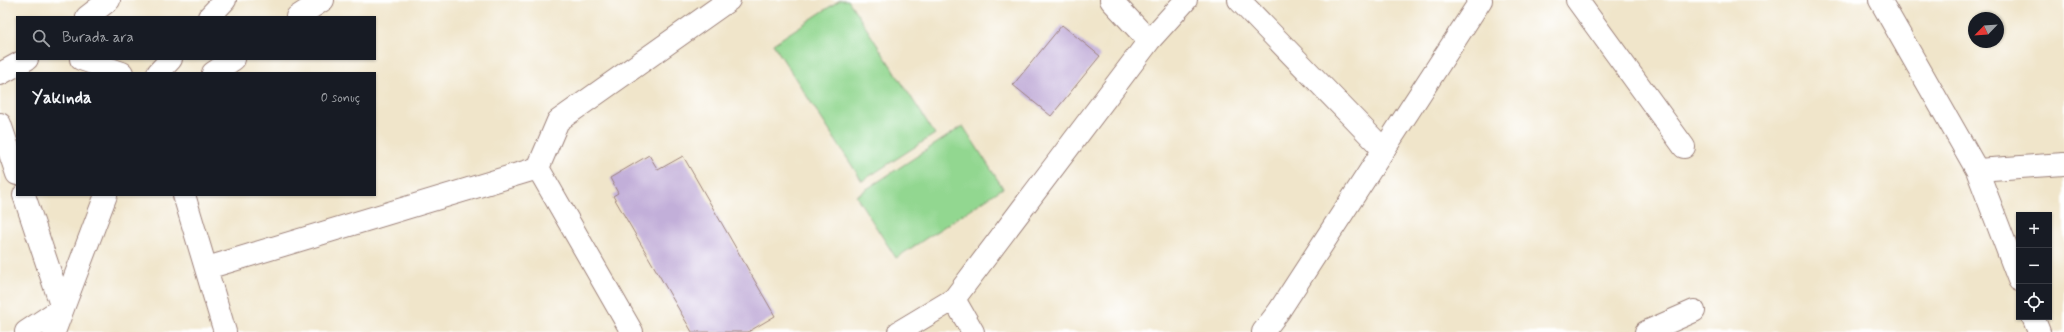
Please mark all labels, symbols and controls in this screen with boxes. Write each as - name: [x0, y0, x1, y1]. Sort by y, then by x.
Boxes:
- north arrow: [1968, 12, 2004, 48]
- search box: [16, 16, 376, 60]
- icon: search: [30, 27, 52, 49]
- text: Burada ara: [62, 28, 134, 48]
- text: Yakında: [32, 87, 92, 109]
- text: 0 sonuç: [321, 90, 360, 107]
- map controls: [2016, 212, 2052, 320]
- button: +: [2016, 212, 2052, 248]
- button: −: [2016, 248, 2052, 284]
- button: locate: [2016, 284, 2052, 320]

